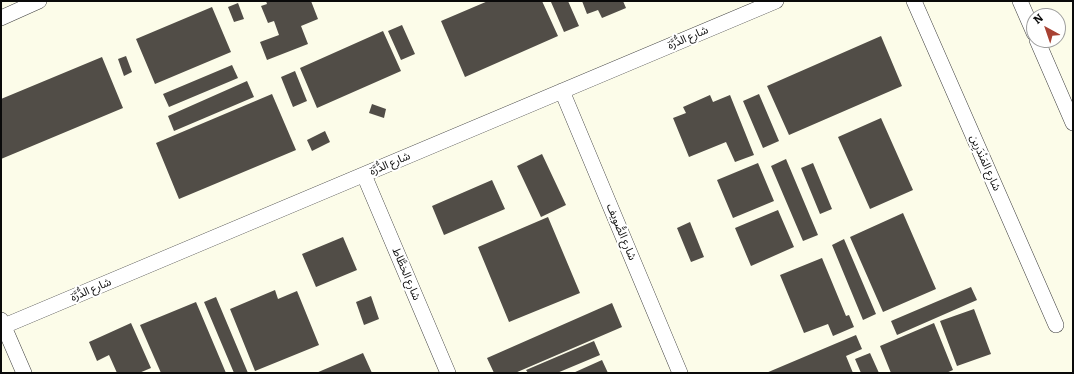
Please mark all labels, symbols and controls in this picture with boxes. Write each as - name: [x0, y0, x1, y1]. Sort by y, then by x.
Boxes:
- north arrow: [1026, 8, 1066, 48]
- text: N: [1031, 11, 1046, 27]
- street label: شارع الدُّرَّة: [666, 24, 710, 52]
- street label: شارع المَنْدَرِين: [967, 133, 1003, 193]
- street label: شارع الدُّرَّة: [368, 150, 412, 178]
- street label: شارع الصُّويف: [603, 202, 639, 262]
- street label: شارع الخطَّاط: [389, 246, 423, 302]
- street label: شارع الدُّرَّة: [69, 276, 113, 304]

